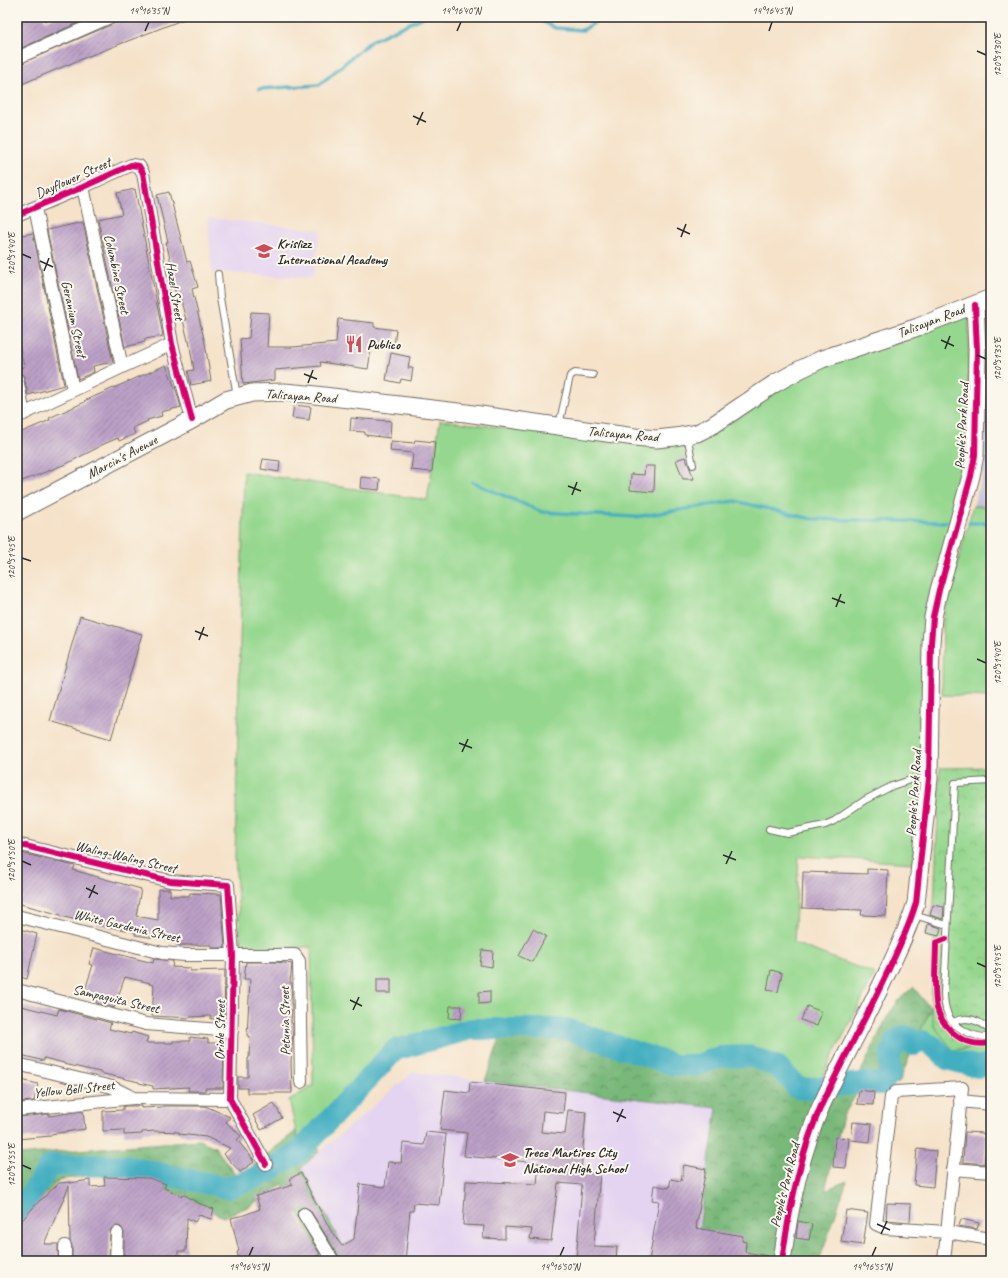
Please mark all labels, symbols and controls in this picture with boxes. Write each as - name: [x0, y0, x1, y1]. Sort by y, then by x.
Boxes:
- text: 14°16'35"N: [129, 4, 171, 17]
- text: 14°16'40"N: [441, 4, 483, 17]
- text: 14°16'45"N: [752, 4, 794, 17]
- text: 120°51'30"E: [991, 32, 1004, 77]
- street label: Dayflower Street: [33, 153, 116, 202]
- text: 120°51'40"E: [5, 231, 18, 276]
- street label: Columbine Street: [100, 233, 134, 317]
- place label: Krislizz International Academy: [277, 235, 388, 268]
- school or university icon: Krislizz International Academy: [254, 241, 274, 261]
- street label: Hazel Street: [162, 261, 188, 323]
- street label: Geranium Street: [58, 279, 91, 361]
- street label: Talisayan Road: [895, 299, 969, 342]
- restaurant icon: Publico: [344, 334, 364, 354]
- place label: Publico: [367, 336, 401, 353]
- text: 120°51'35"E: [991, 336, 1004, 381]
- street label: People's Park Road: [951, 380, 973, 470]
- street label: Talisayan Road: [265, 385, 339, 407]
- street label: Talisayan Road: [587, 422, 662, 446]
- street label: Marcin's Avenue: [84, 431, 161, 483]
- text: 120°51'45"E: [5, 535, 18, 580]
- text: 120°51'40"E: [991, 640, 1004, 685]
- street label: People's Park Road: [903, 747, 926, 837]
- street label: Waling-Waling Street: [74, 837, 181, 877]
- text: 120°51'50"E: [5, 838, 18, 883]
- street label: White Gardenia Street: [72, 906, 183, 947]
- text: 120°51'45"E: [991, 944, 1004, 989]
- street label: Sampaguita Street: [71, 981, 162, 1018]
- street label: Petunia Street: [276, 985, 294, 1056]
- street label: Oriole Street: [211, 998, 229, 1060]
- street label: Yellow Bell Street: [33, 1076, 117, 1102]
- street label: People's Park Road: [766, 1139, 804, 1229]
- text: 120°51'55"E: [5, 1142, 18, 1187]
- place label: Trece Martires City National High School: [523, 1144, 629, 1177]
- school or university icon: Trece Martires City National High School: [500, 1150, 520, 1170]
- text: 14°16'45"N: [229, 1260, 271, 1273]
- text: 14°16'50"N: [540, 1260, 582, 1273]
- text: 14°16'55"N: [852, 1260, 894, 1273]

